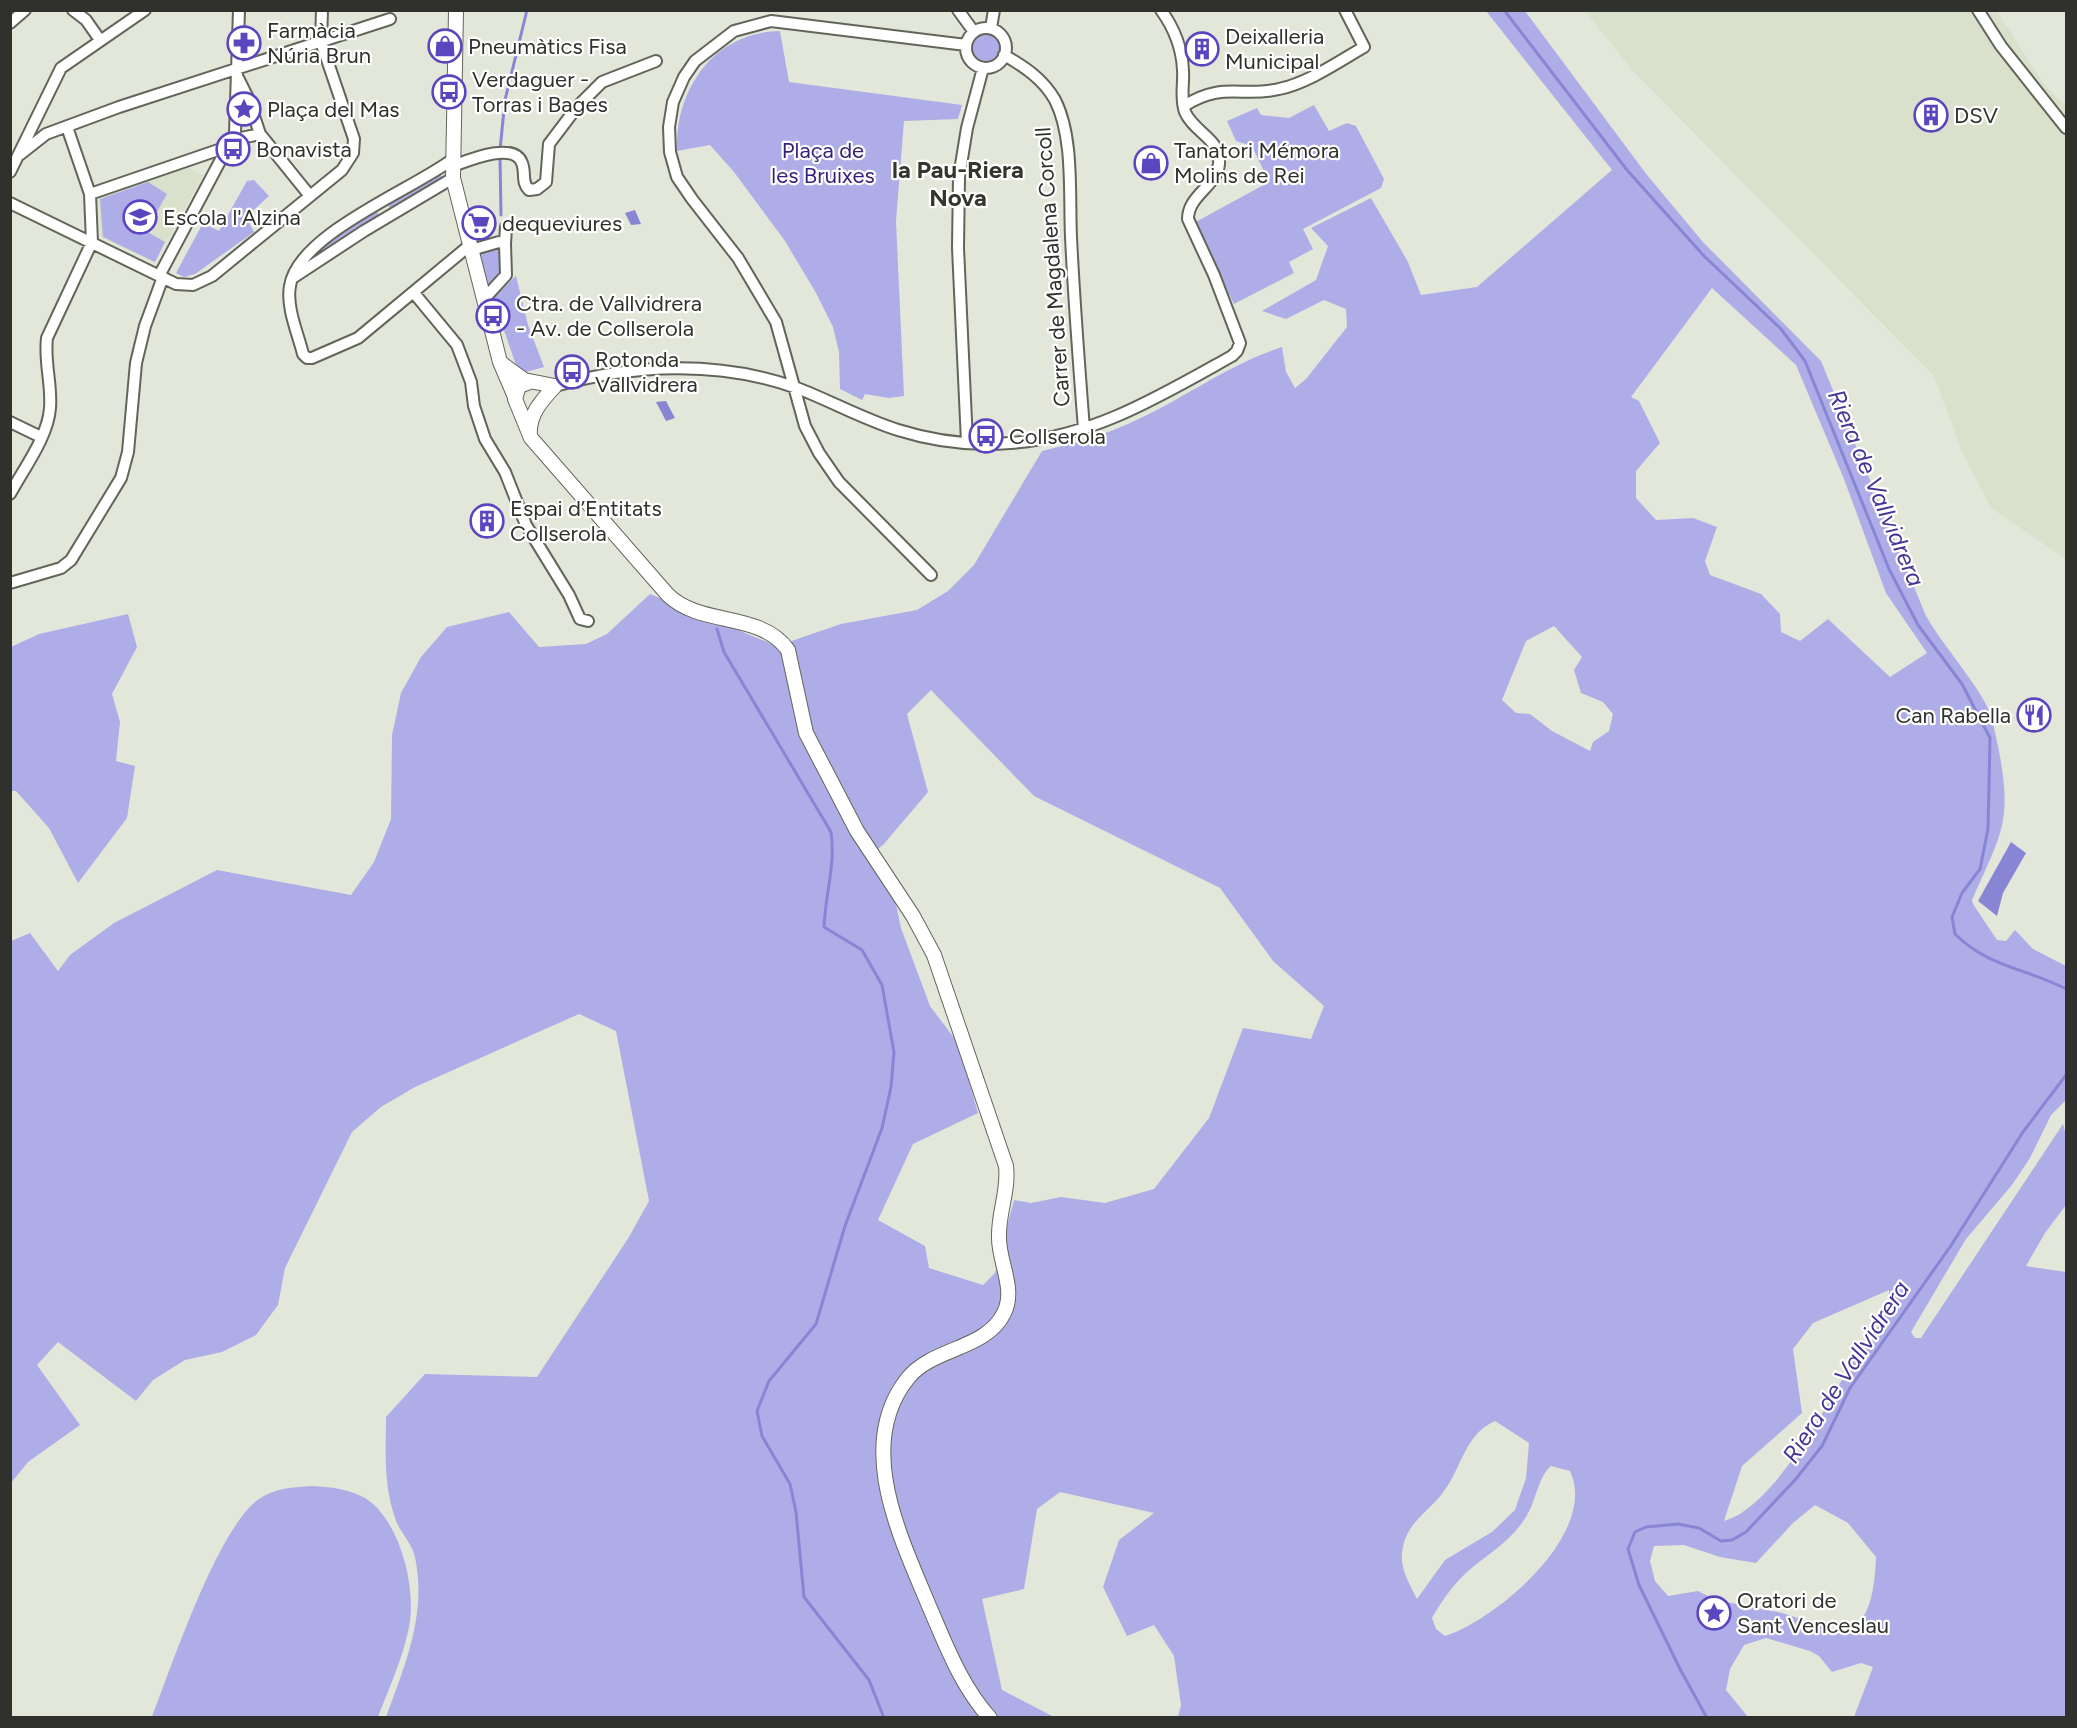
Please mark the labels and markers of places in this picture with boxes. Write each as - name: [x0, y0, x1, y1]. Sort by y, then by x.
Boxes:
- place label: Farmàcia Núria Brun: [267, 17, 371, 69]
- place label: Deixalleria Municipal: [1225, 23, 1324, 75]
- pharmacy icon: Farmàcia Núria Brun: [226, 25, 262, 61]
- shop icon: Pneumàtics Fisa: [427, 28, 463, 64]
- building icon: Deixalleria Municipal: [1184, 31, 1220, 67]
- place label: Pneumàtics Fisa: [468, 33, 627, 60]
- place label: Verdaguer - Torras i Bages: [472, 66, 608, 118]
- bus stop icon: Verdaguer - Torras i Bages: [431, 74, 467, 110]
- place icon: Plaça del Mas: [226, 91, 262, 127]
- place label: Plaça del Mas: [267, 96, 400, 123]
- building icon: DSV: [1913, 97, 1949, 133]
- place label: DSV: [1954, 102, 1999, 129]
- bus stop icon: Bonavista: [215, 131, 251, 167]
- place label: Bonavista: [256, 136, 352, 163]
- place label: Tanatori Mémora Molins de Rei: [1174, 137, 1339, 189]
- shop icon: Tanatori Mémora Molins de Rei: [1133, 145, 1169, 181]
- school or university icon: Escola l'Alzina: [122, 199, 158, 235]
- place label: Escola l'Alzina: [163, 204, 301, 231]
- supermarket icon: dequeviures: [461, 205, 497, 241]
- place label: dequeviures: [502, 210, 622, 237]
- place label: Ctra. de Vallvidrera - Av. de Collserola: [516, 290, 702, 342]
- bus stop icon: Ctra. de Vallvidrera - Av. de Collserola: [475, 298, 511, 334]
- place label: Rotonda Vallvidrera: [595, 346, 698, 398]
- bus stop icon: Rotonda Vallvidrera: [554, 354, 590, 390]
- bus stop icon: Collserola: [968, 418, 1004, 454]
- place label: Collserola: [1009, 423, 1106, 450]
- place label: Espai d’Entitats Collserola: [510, 495, 662, 547]
- building icon: Espai d’Entitats Collserola: [469, 503, 505, 539]
- restaurant icon: Can Rabella: [2016, 697, 2052, 733]
- place label: Can Rabella: [1895, 702, 2011, 729]
- place label: Oratori de Sant Venceslau: [1737, 1587, 1889, 1639]
- place icon: Oratori de Sant Venceslau: [1696, 1595, 1732, 1631]

